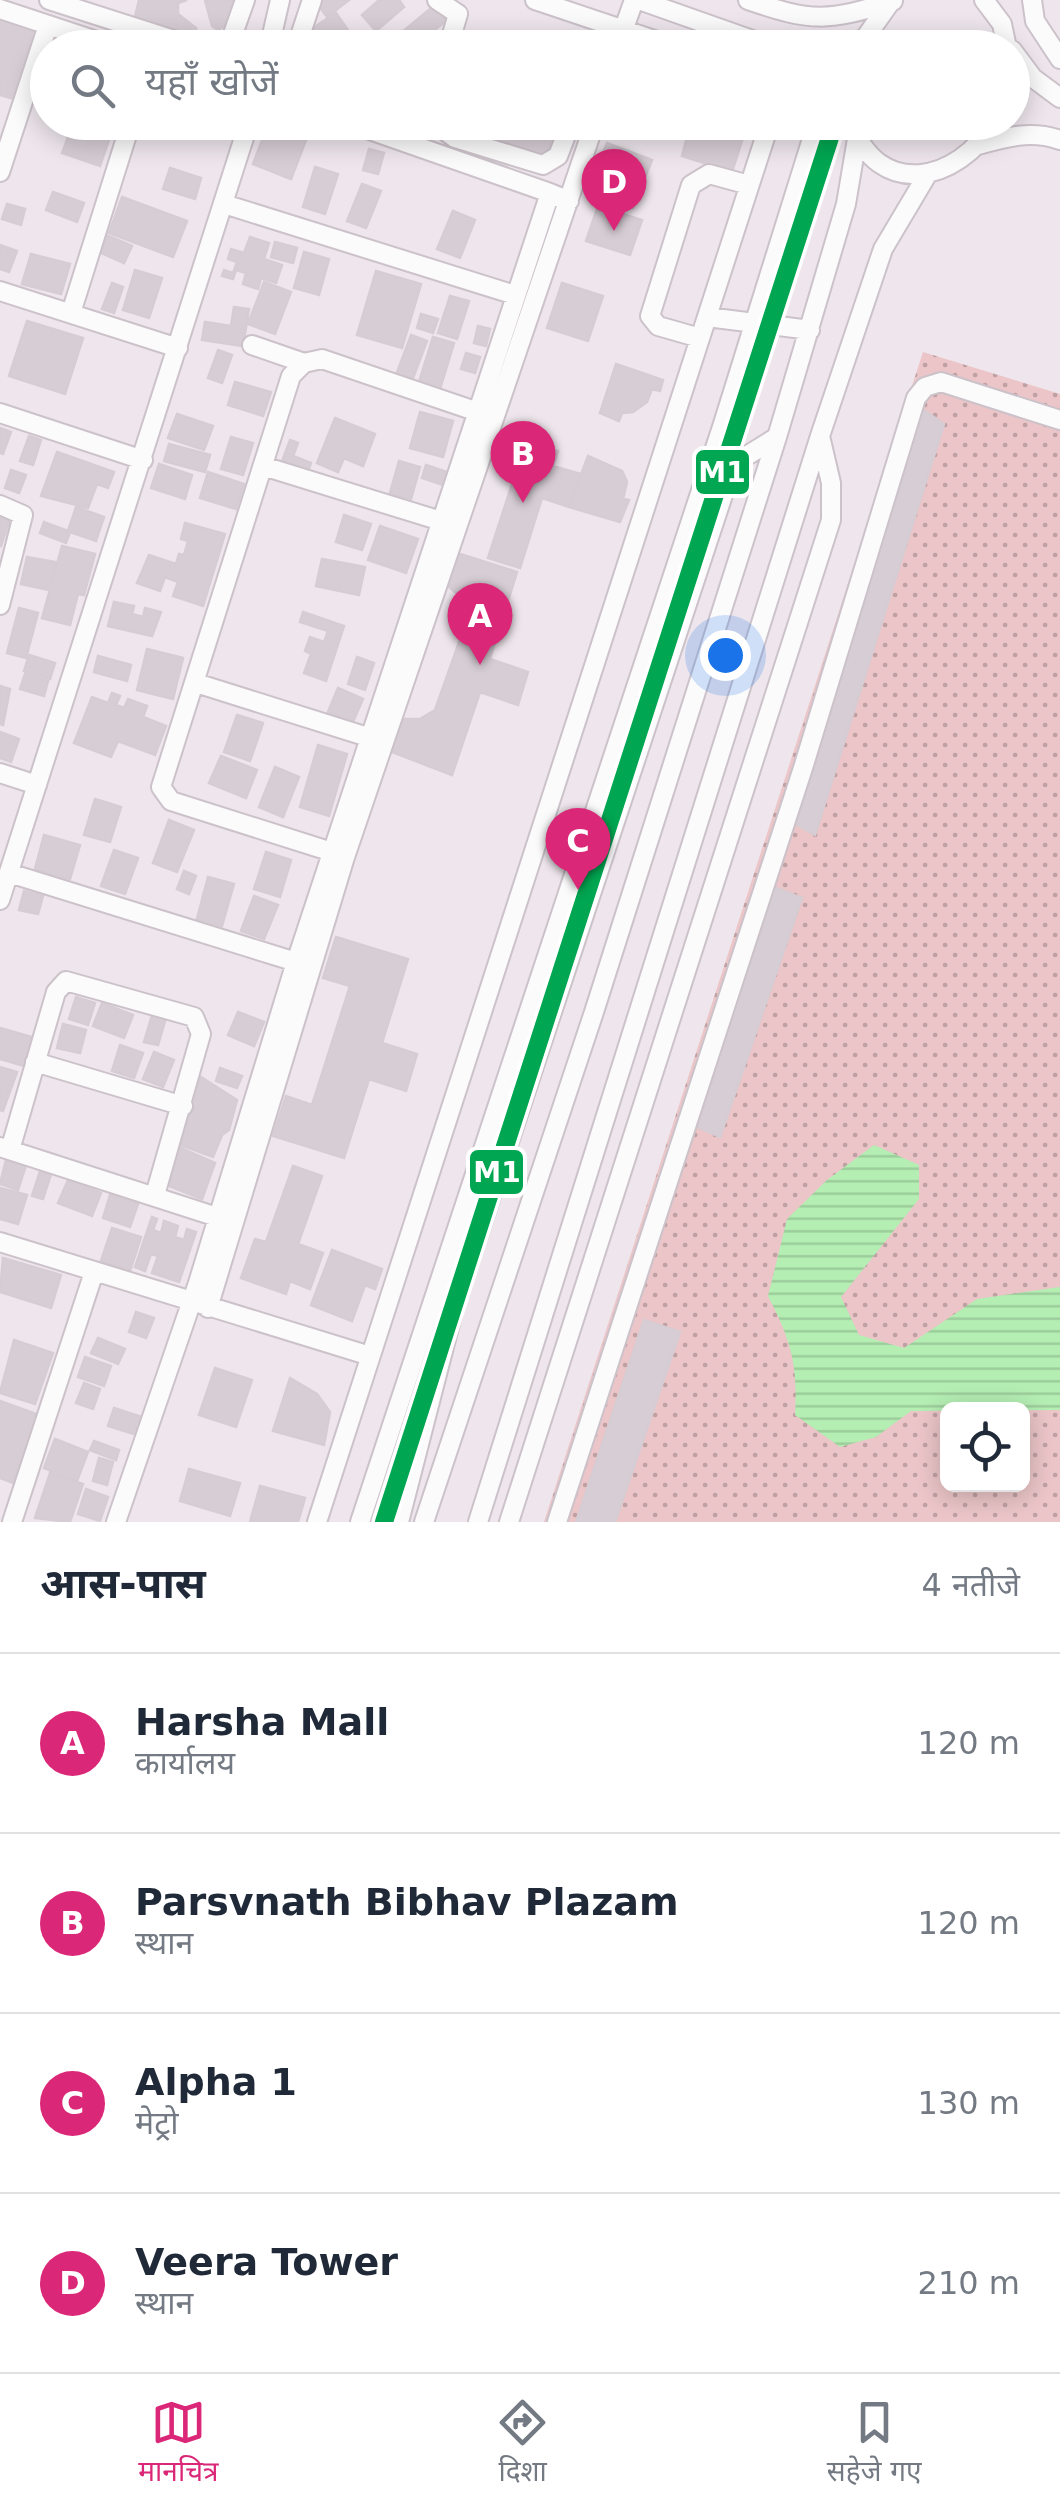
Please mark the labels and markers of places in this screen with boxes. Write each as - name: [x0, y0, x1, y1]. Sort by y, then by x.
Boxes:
- pin: D: [582, 148, 646, 231]
- pin: B: [490, 420, 556, 503]
- pin: A: [448, 582, 512, 665]
- pin: C: [546, 808, 610, 890]

